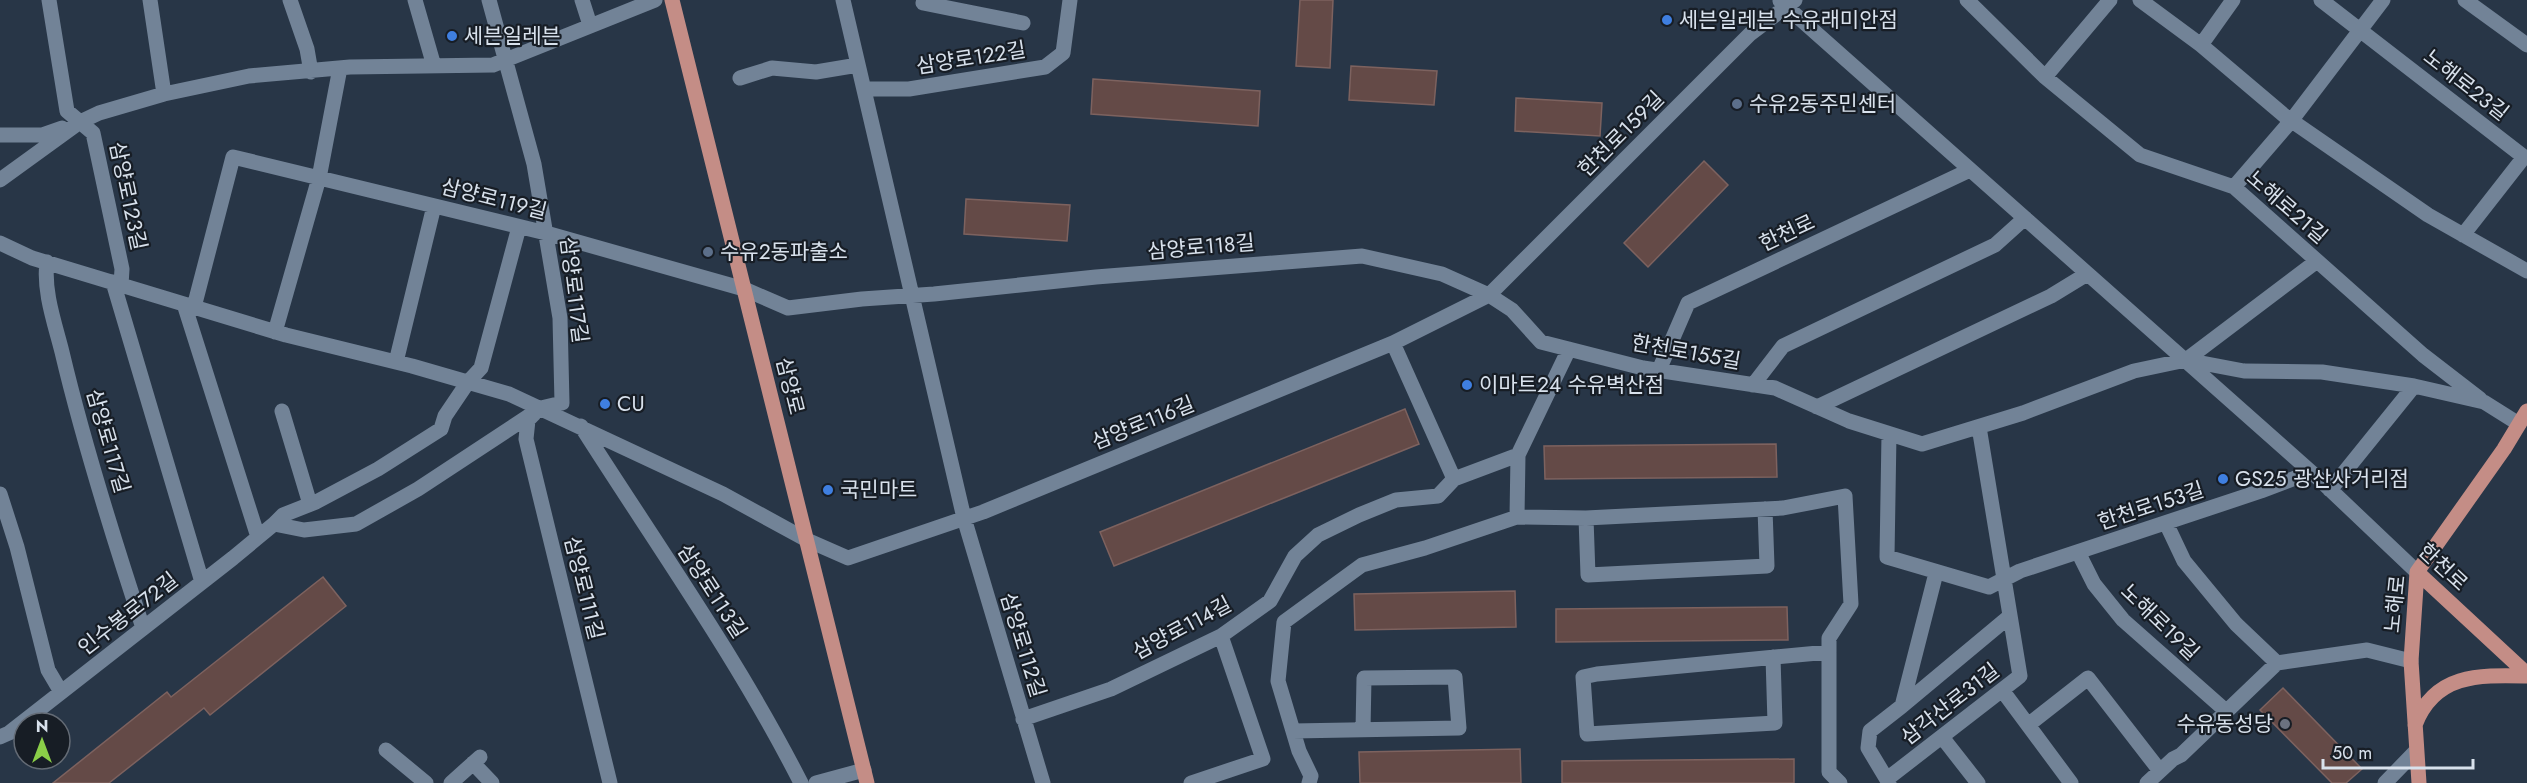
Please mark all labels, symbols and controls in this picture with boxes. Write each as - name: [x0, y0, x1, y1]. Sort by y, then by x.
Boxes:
- place label: 세븐일레븐 수유래미안점: [1679, 5, 1898, 35]
- marker: 세븐일레븐 수유래미안점: [1660, 13, 1674, 27]
- place label: 세븐일레븐: [464, 21, 561, 51]
- marker: 세븐일레븐: [445, 29, 459, 43]
- street label: 삼양로122길: [914, 35, 1028, 81]
- street label: 노해로23길: [2417, 42, 2515, 128]
- street label: 한천로159길: [1571, 84, 1671, 184]
- place label: 수유2동주민센터: [1749, 89, 1896, 119]
- marker: 수유2동주민센터: [1730, 97, 1744, 111]
- street label: 삼양로123길: [102, 139, 154, 253]
- street label: 노해로21길: [2240, 163, 2334, 251]
- street label: 삼양로119길: [438, 171, 550, 227]
- street label: 한천로: [1754, 207, 1820, 259]
- street label: 삼양로118길: [1146, 227, 1256, 267]
- street label: 삼양로117길: [553, 235, 595, 345]
- place label: 수유2동파출소: [720, 237, 848, 267]
- marker: 수유2동파출소: [701, 245, 715, 259]
- street label: 한천로155길: [1629, 328, 1743, 376]
- street label: 삼양로: [768, 354, 812, 418]
- place label: 이마트24 수유벽산점: [1479, 370, 1664, 400]
- marker: 이마트24 수유벽산점: [1460, 378, 1474, 392]
- street label: 삼양로117길: [79, 385, 137, 497]
- place label: CU: [617, 389, 645, 419]
- street label: 삼양로116길: [1087, 389, 1199, 457]
- marker: CU: [598, 397, 612, 411]
- place label: GS25 광산사거리점: [2235, 464, 2409, 494]
- marker: GS25 광산사거리점: [2216, 472, 2230, 486]
- place label: 국민마트: [840, 475, 917, 505]
- street label: 한천로153길: [2094, 475, 2208, 537]
- marker: 국민마트: [821, 483, 835, 497]
- street label: 삼양로111길: [557, 533, 611, 643]
- street label: 한천로: [2412, 536, 2474, 598]
- street label: 삼양로113길: [670, 538, 754, 644]
- street label: 인수봉로72길: [72, 565, 184, 663]
- street label: 노해로: [2377, 574, 2413, 634]
- street label: 노해로19길: [2114, 577, 2206, 667]
- street label: 삼양로112길: [993, 589, 1053, 701]
- street label: 삼양로114길: [1127, 589, 1237, 667]
- street label: 삼각산로31길: [1894, 656, 2006, 752]
- place label: 수유동성당: [2176, 709, 2273, 739]
- north arrow: [12, 711, 72, 771]
- text: N: [36, 715, 48, 738]
- marker: 수유동성당: [2278, 717, 2292, 731]
- scale bar: [2323, 732, 2473, 770]
- text: 50 m: [2332, 740, 2372, 766]

